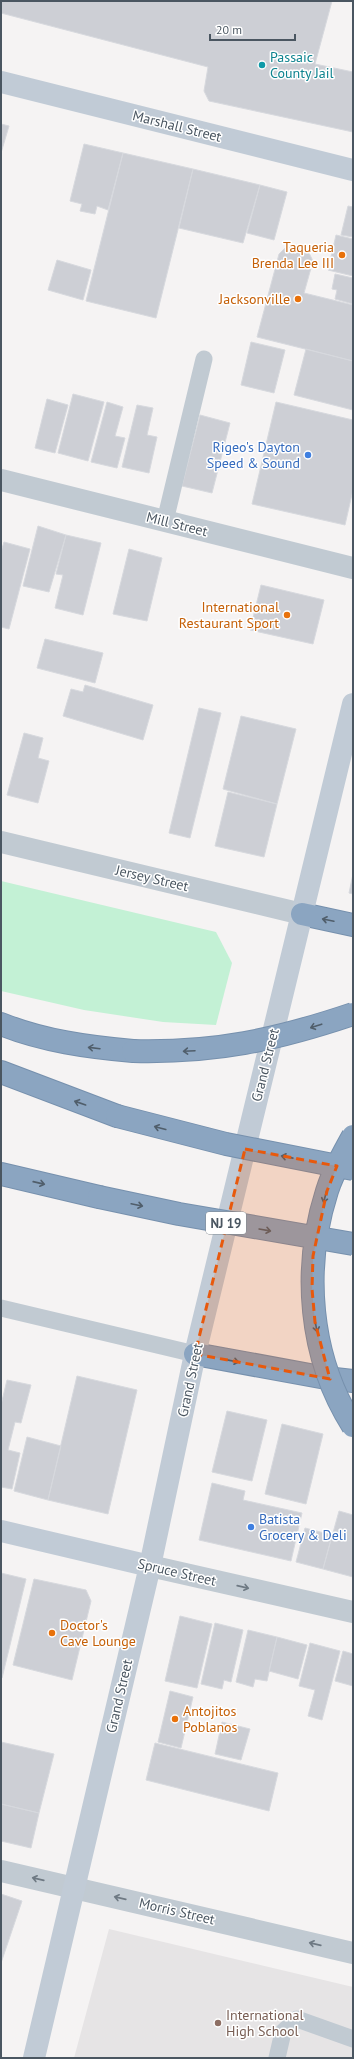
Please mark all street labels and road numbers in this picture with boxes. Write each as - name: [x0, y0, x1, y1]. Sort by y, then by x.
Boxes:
- street label: Marshall Street: [131, 106, 224, 146]
- street label: Mill Street: [145, 508, 210, 540]
- street label: Jersey Street: [113, 861, 190, 895]
- street label: Grand Street: [247, 1026, 283, 1104]
- road number: NJ 19: [206, 1212, 246, 1234]
- street label: Grand Street: [173, 1341, 207, 1419]
- street label: Spruce Street: [136, 1554, 218, 1590]
- street label: Grand Street: [102, 1657, 136, 1735]
- street label: Morris Street: [137, 1894, 217, 1929]

